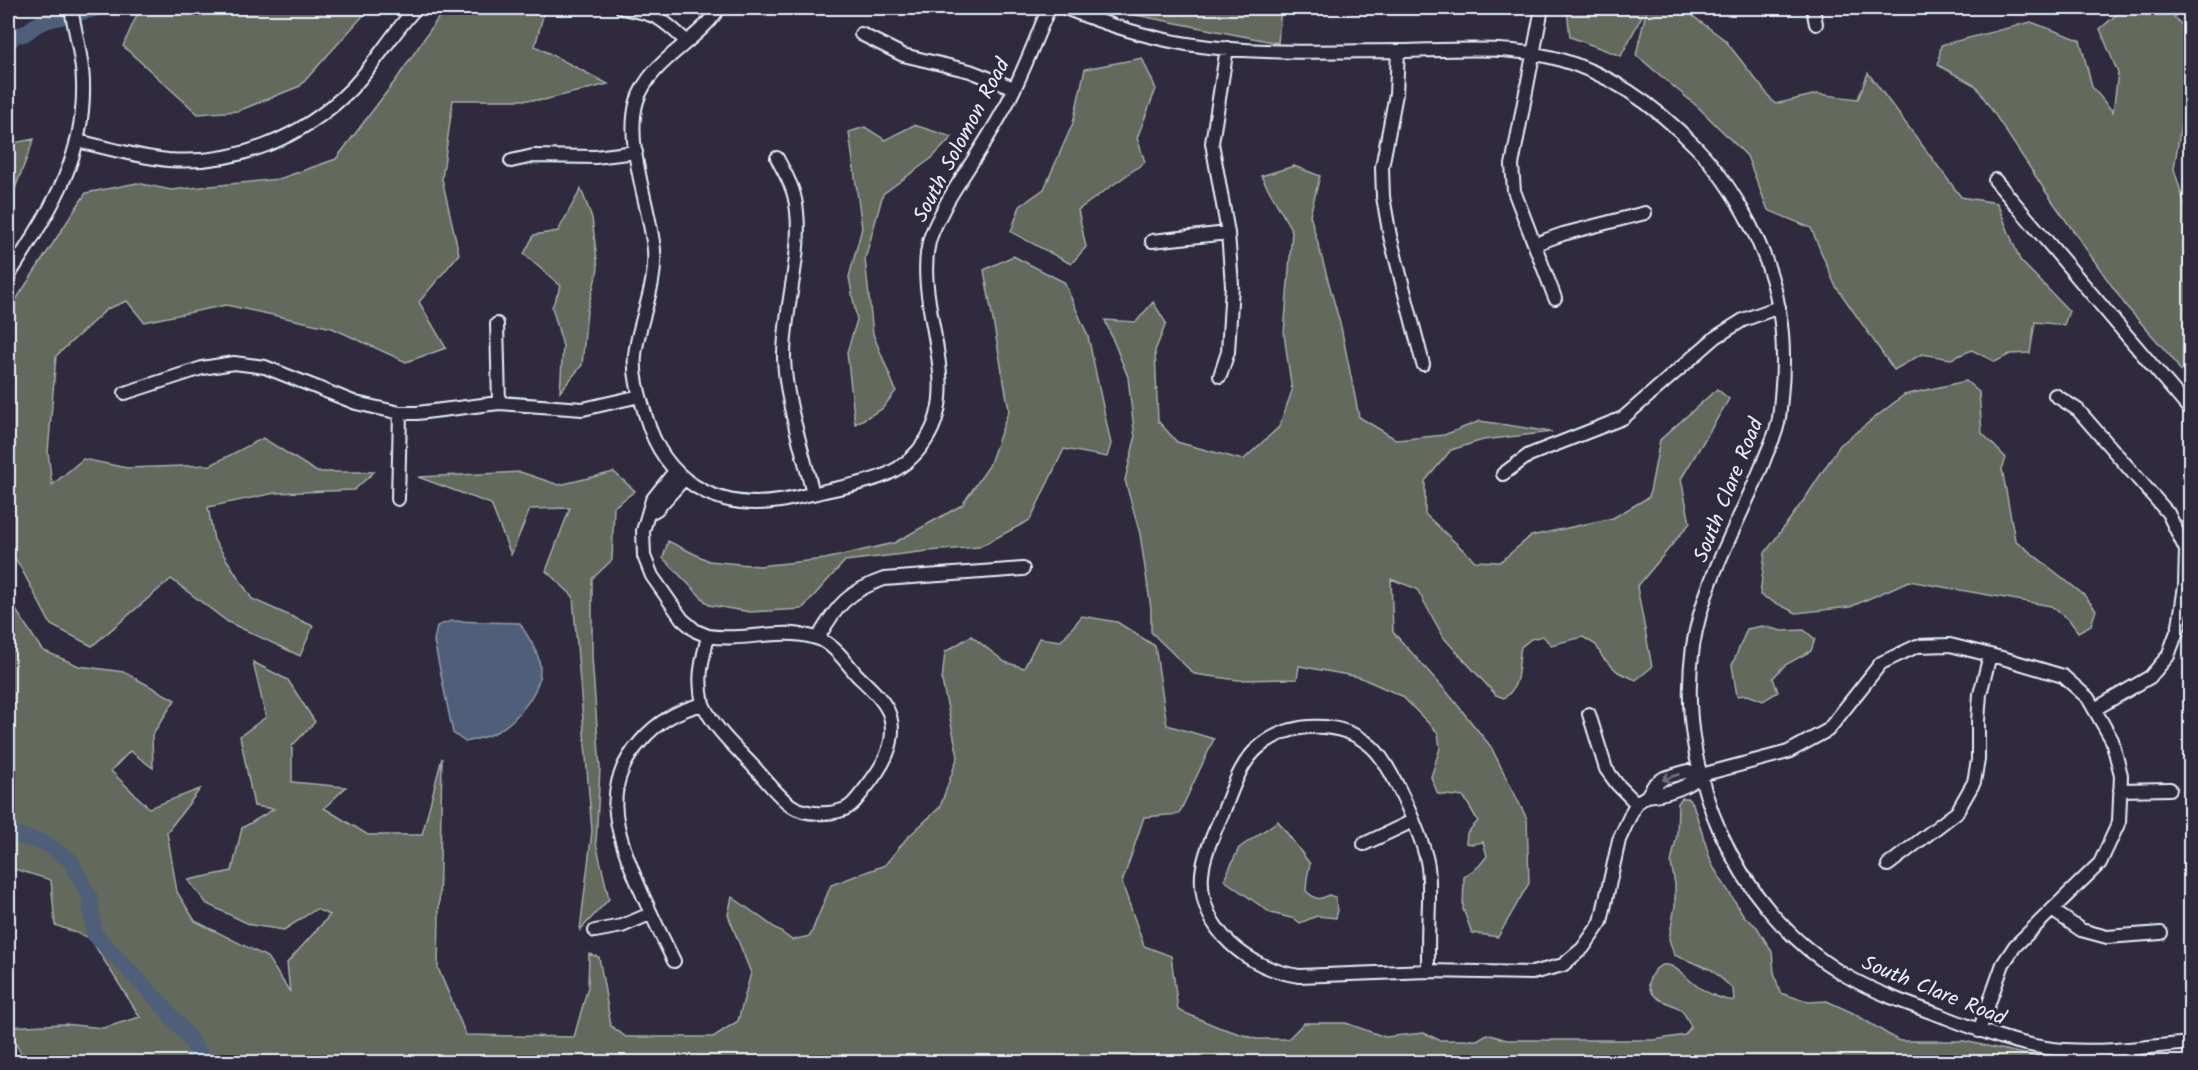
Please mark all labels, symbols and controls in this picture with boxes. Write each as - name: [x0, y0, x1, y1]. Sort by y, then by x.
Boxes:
- street label: South Solomon Road: [905, 52, 1020, 229]
- street label: South Clare Road: [1685, 413, 1774, 568]
- one-way arrow: [1662, 772, 1680, 783]
- street label: South Clare Road: [1856, 947, 2011, 1036]

